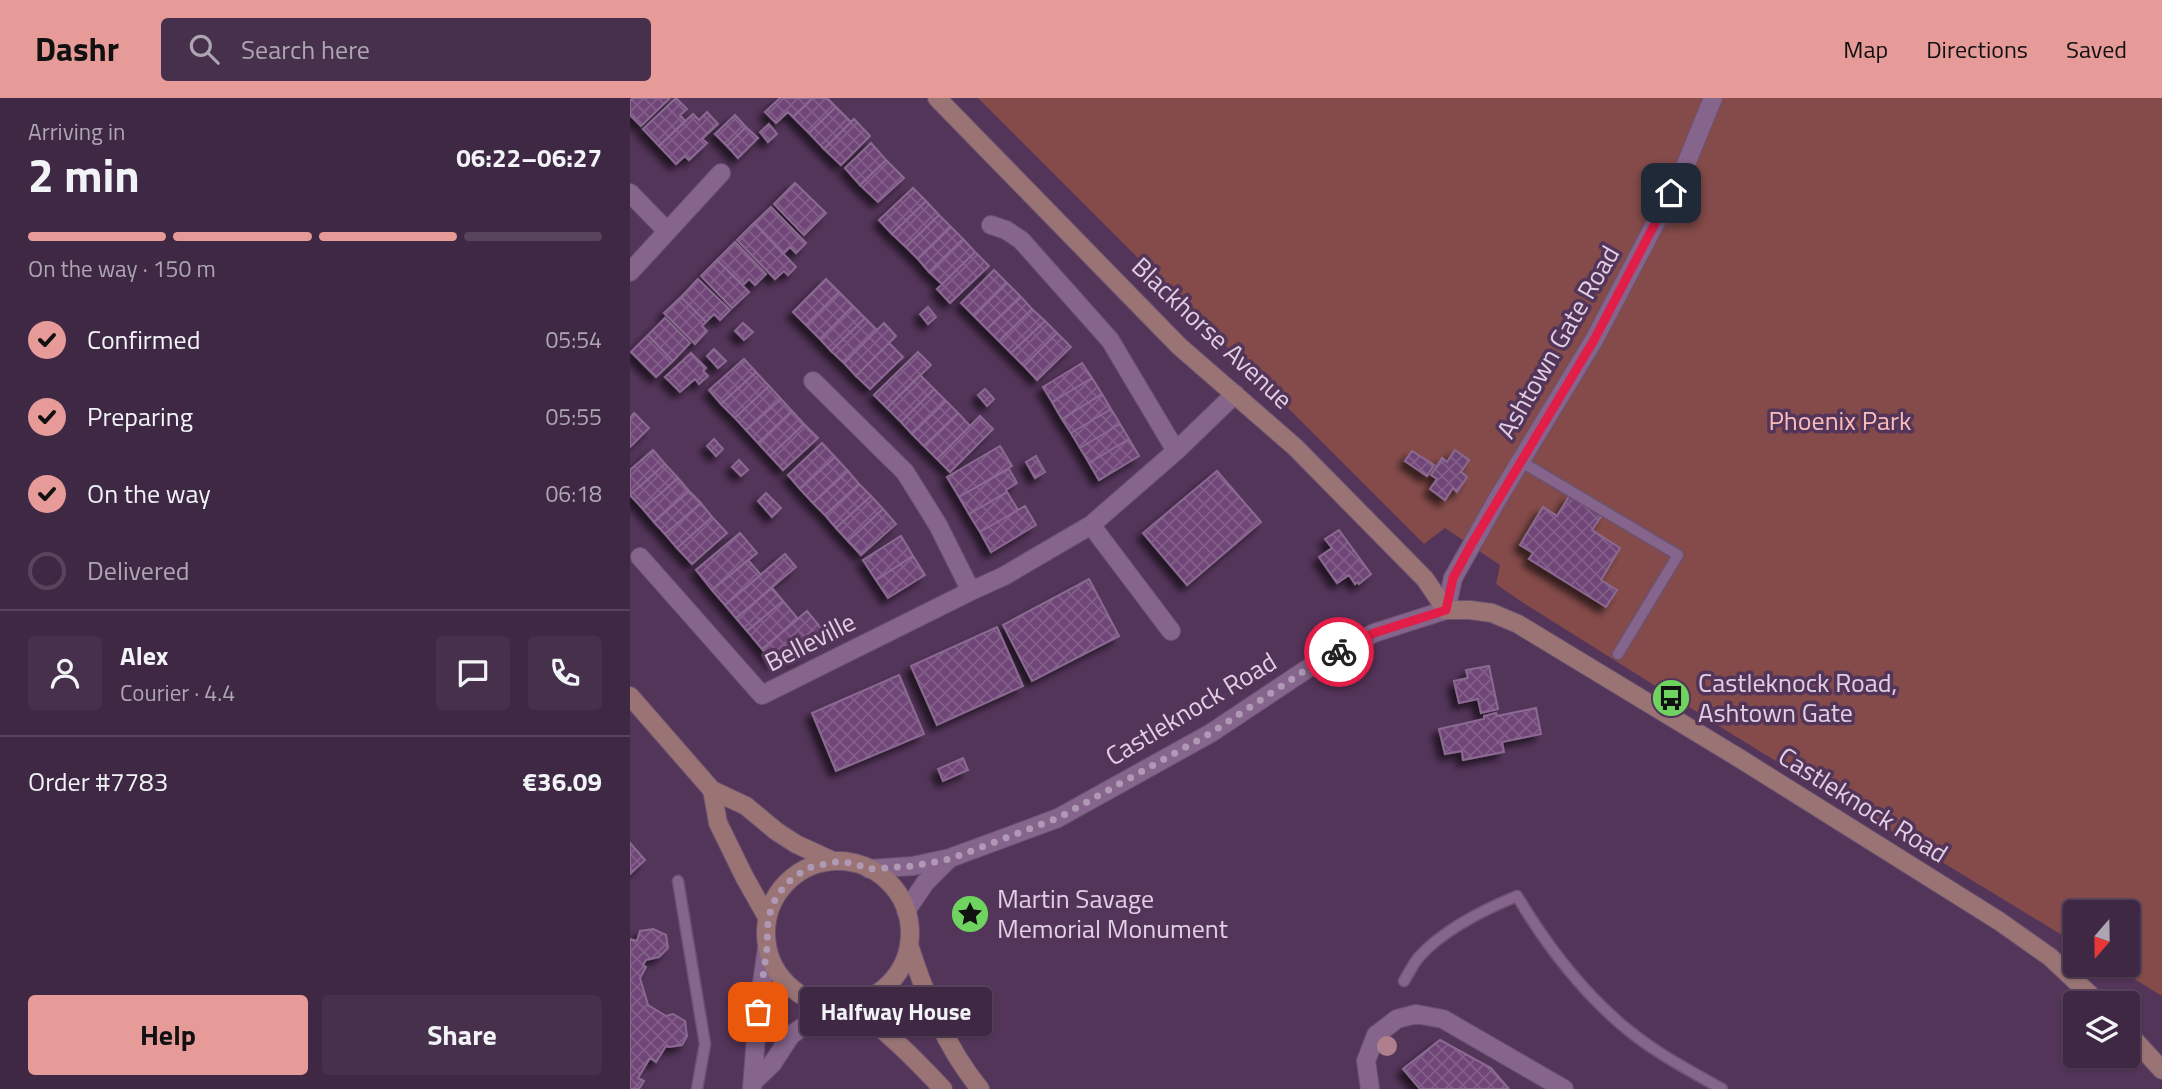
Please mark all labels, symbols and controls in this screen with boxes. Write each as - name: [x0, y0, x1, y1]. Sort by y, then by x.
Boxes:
- search box: [161, 18, 651, 81]
- text: Dashr: [35, 24, 119, 74]
- icon: search: [185, 30, 223, 68]
- text: Search here: [241, 30, 370, 69]
- text: Map: [1843, 31, 1888, 67]
- text: Directions: [1926, 31, 2028, 67]
- text: Saved: [2066, 31, 2127, 67]
- text: Arriving in: [28, 114, 125, 149]
- text: 06:22–06:27: [456, 138, 602, 177]
- text: 2 min: [28, 140, 140, 210]
- pin: [1641, 163, 1701, 223]
- icon: home: [1652, 174, 1690, 212]
- street label: Ashtown Gate Road: [1486, 238, 1629, 445]
- street label: Blackhorse Avenue: [1123, 248, 1302, 418]
- text: On the way · 150 m: [28, 251, 216, 286]
- text: Confirmed: [87, 320, 201, 359]
- icon: check: [28, 321, 66, 359]
- text: 05:54: [545, 322, 602, 357]
- text: Preparing: [87, 397, 193, 436]
- icon: check: [28, 398, 66, 436]
- text: 05:55: [545, 399, 602, 434]
- park label: Phoenix Park: [1768, 401, 1912, 440]
- text: On the way: [87, 474, 211, 513]
- icon: check: [28, 475, 66, 513]
- text: 06:18: [545, 476, 602, 511]
- text: Delivered: [87, 551, 190, 590]
- street label: Belleville: [758, 602, 862, 681]
- courier: [1304, 617, 1374, 687]
- icon: bike: [1320, 633, 1358, 671]
- button: person: [28, 636, 102, 710]
- text: Alex: [120, 636, 168, 675]
- button: chat: [436, 636, 510, 710]
- button: phone: [528, 636, 602, 710]
- street label: Castleknock Road: [1098, 642, 1284, 775]
- place label: Castleknock Road, Ashtown Gate: [1698, 663, 1897, 732]
- text: Courier · 4.4: [120, 675, 235, 710]
- bus stop icon: Castleknock Road, Ashtown Gate: [1650, 677, 1692, 719]
- street label: Castleknock Road: [1771, 737, 1956, 872]
- text: Order #7783: [28, 762, 168, 801]
- text: €36.09: [523, 762, 602, 801]
- place label: Martin Savage Memorial Monument: [997, 879, 1228, 948]
- place icon: Martin Savage Memorial Monument: [949, 893, 991, 935]
- north arrow: [2063, 900, 2140, 976]
- map controls: [2063, 900, 2140, 1068]
- pin: [728, 982, 788, 1042]
- callout: Halfway House: [800, 988, 992, 1037]
- button: layers: [2063, 991, 2140, 1068]
- icon: bag: [739, 993, 777, 1031]
- text: Halfway House: [821, 994, 971, 1029]
- button: Help: [28, 995, 308, 1075]
- button: Share: [322, 995, 602, 1075]

